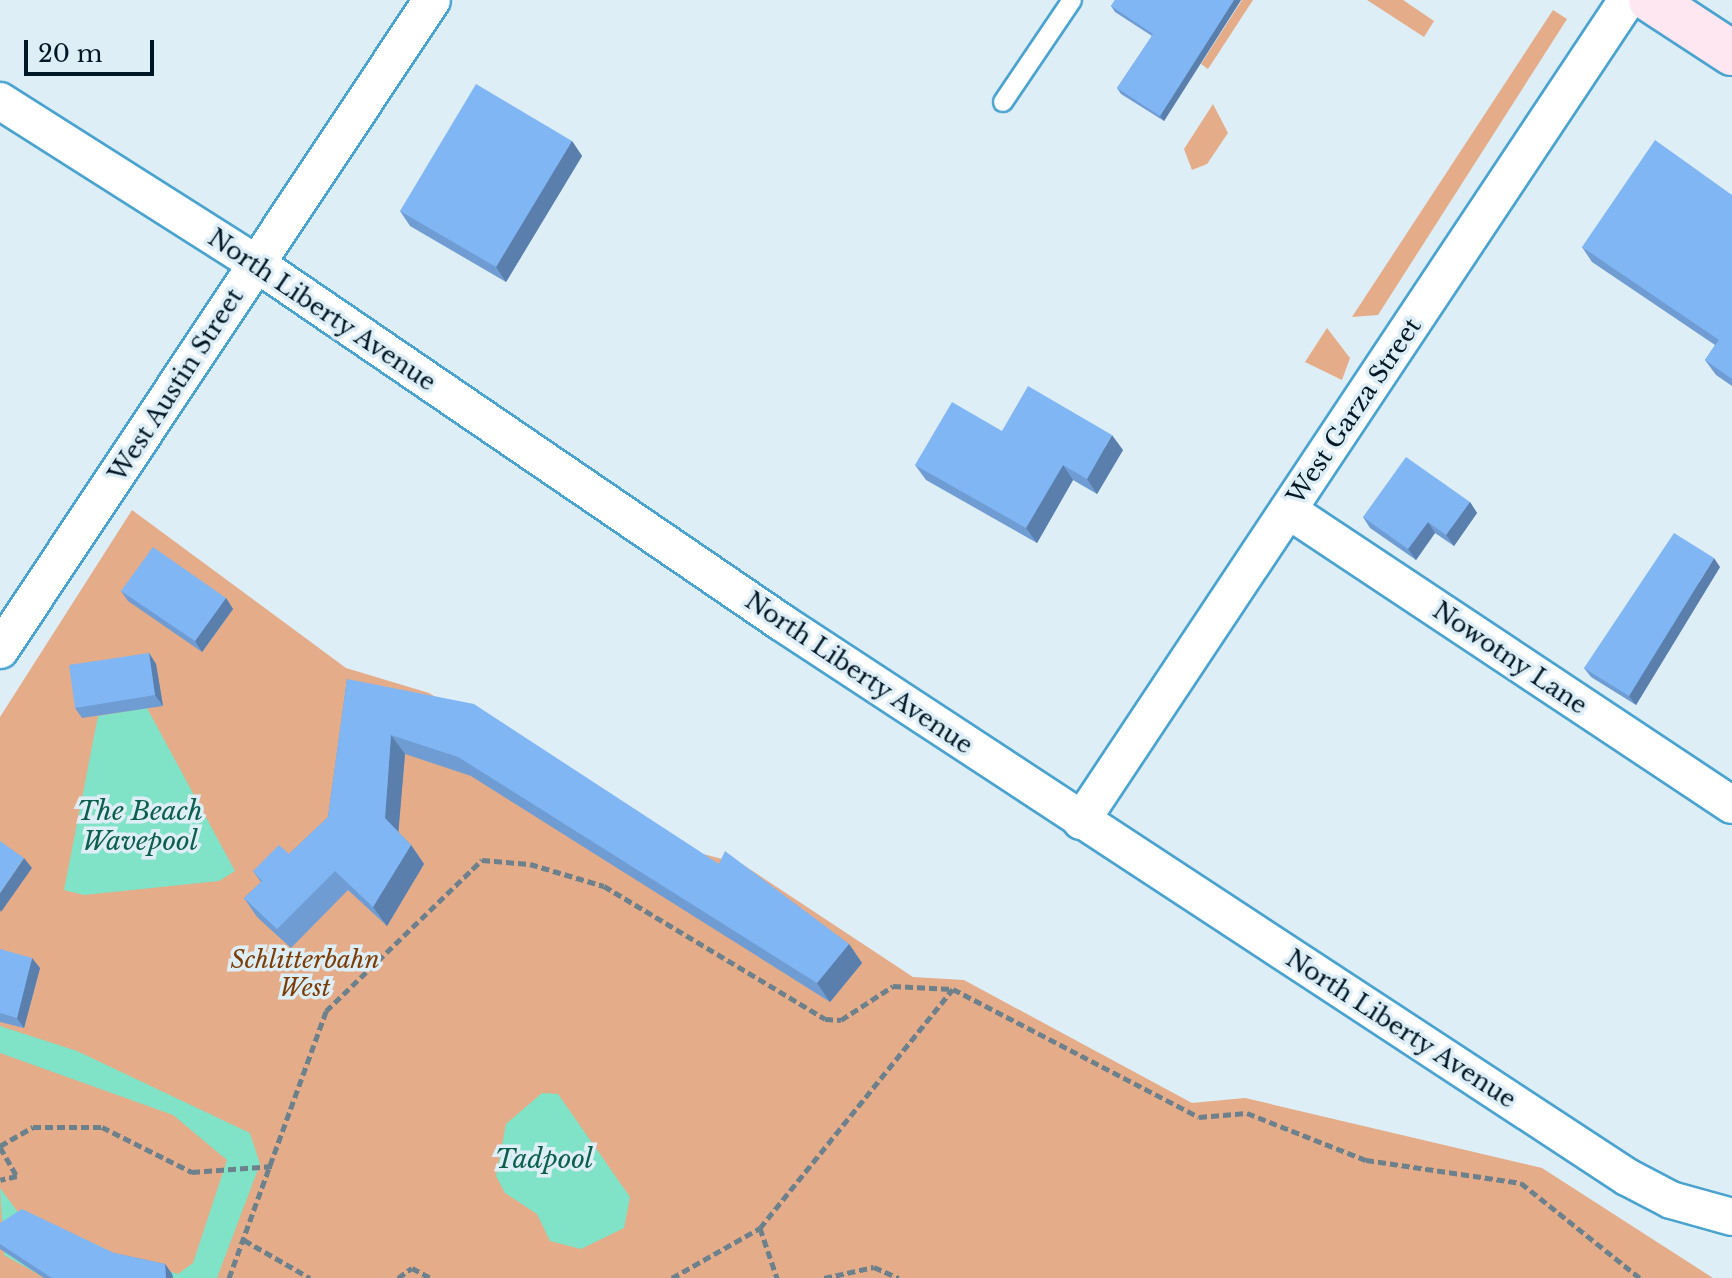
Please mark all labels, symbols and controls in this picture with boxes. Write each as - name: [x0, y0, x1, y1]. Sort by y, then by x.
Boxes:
- scale bar: [28, 24, 158, 74]
- text: 20 m: [38, 39, 103, 68]
- street label: North Liberty Avenue: [202, 223, 442, 397]
- street label: West Austin Street: [103, 283, 249, 487]
- street label: West Garza Street: [1281, 312, 1427, 510]
- street label: North Liberty Avenue: [739, 586, 979, 760]
- street label: Nowotny Lane: [1427, 596, 1593, 720]
- water label: The Beach Wavepool: [77, 796, 203, 858]
- street label: North Liberty Avenue: [1280, 943, 1522, 1115]
- park label: Schlitterbahn West: [231, 946, 379, 1002]
- water label: Tadpool: [495, 1144, 593, 1176]

